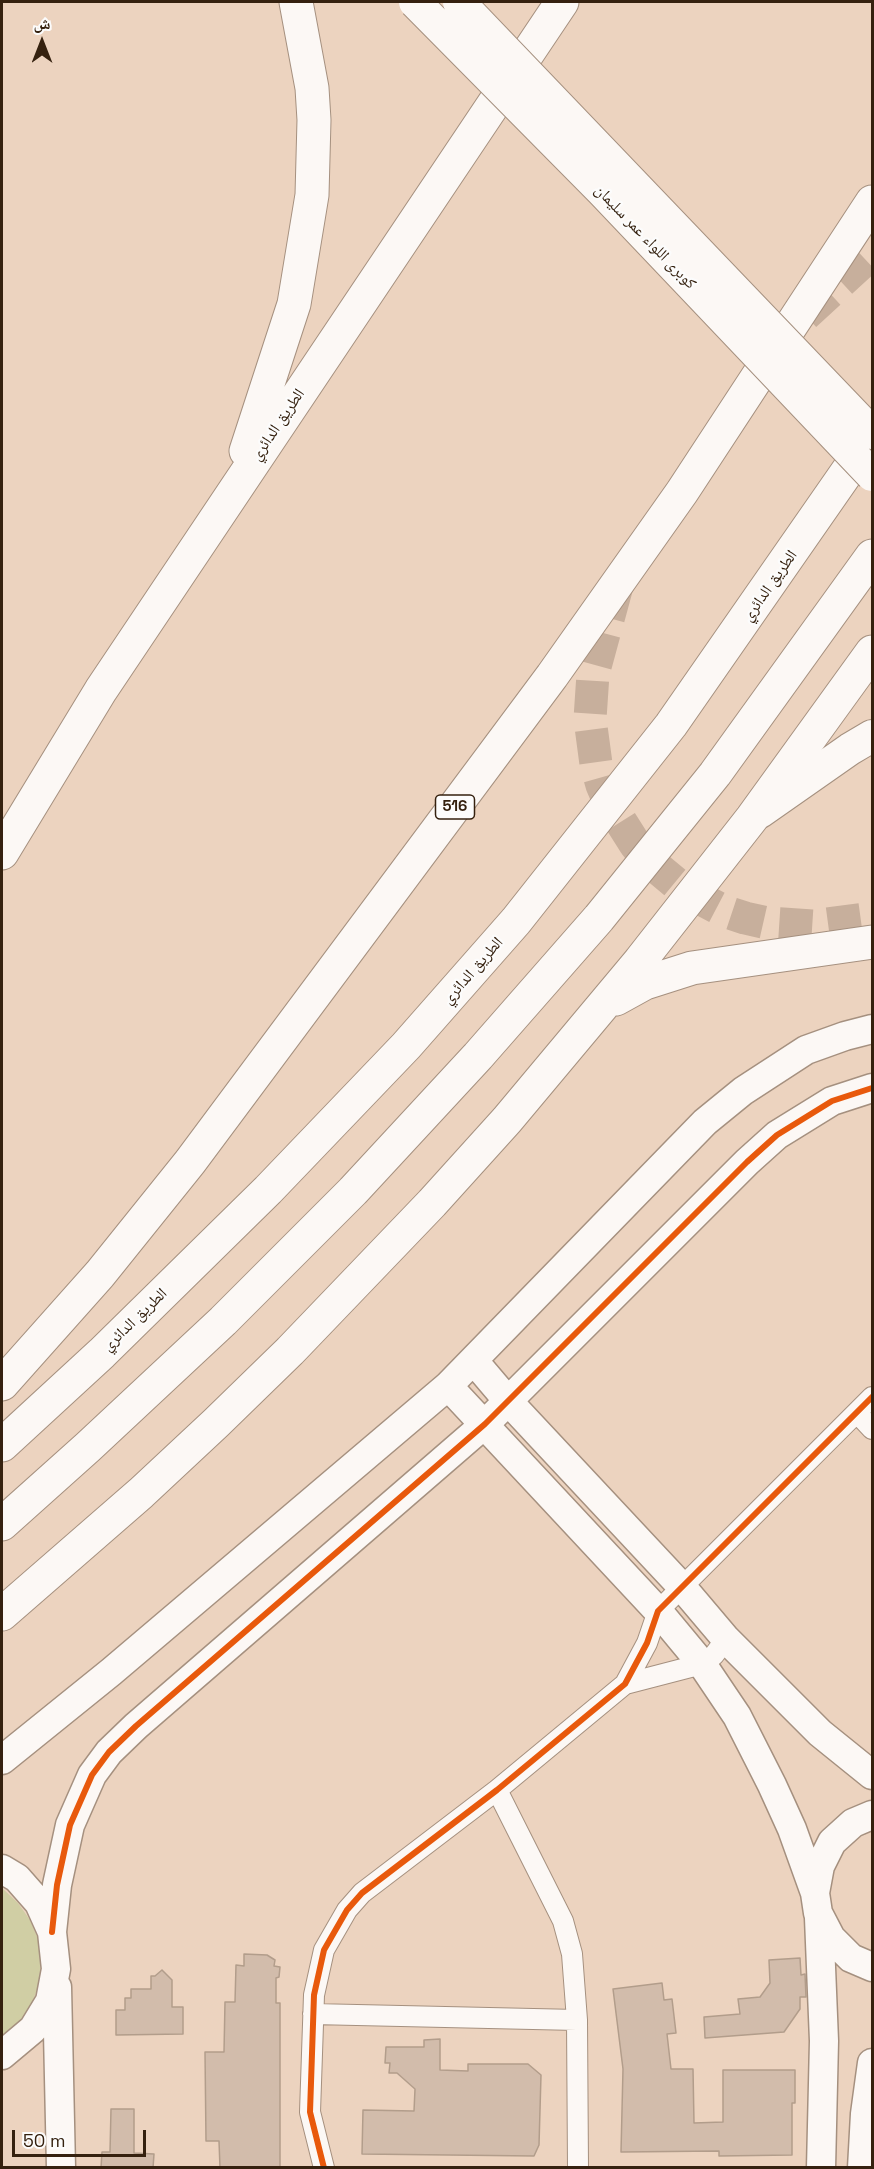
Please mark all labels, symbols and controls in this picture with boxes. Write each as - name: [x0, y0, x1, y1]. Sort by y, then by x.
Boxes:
- north arrow: [12, 12, 72, 72]
- text: ش: [34, 13, 50, 34]
- street label: كوبرى اللواء عمر سليمان: [590, 181, 700, 293]
- street label: الطريق الدائري: [247, 385, 309, 465]
- street label: الطريق الدائري: [738, 547, 802, 625]
- road number: 516: [436, 795, 474, 819]
- street label: الطريق الدائري: [439, 933, 507, 1009]
- street label: الطريق الدائري: [98, 1284, 172, 1356]
- scale bar: [15, 2118, 148, 2156]
- text: 50 m: [23, 2129, 65, 2152]

